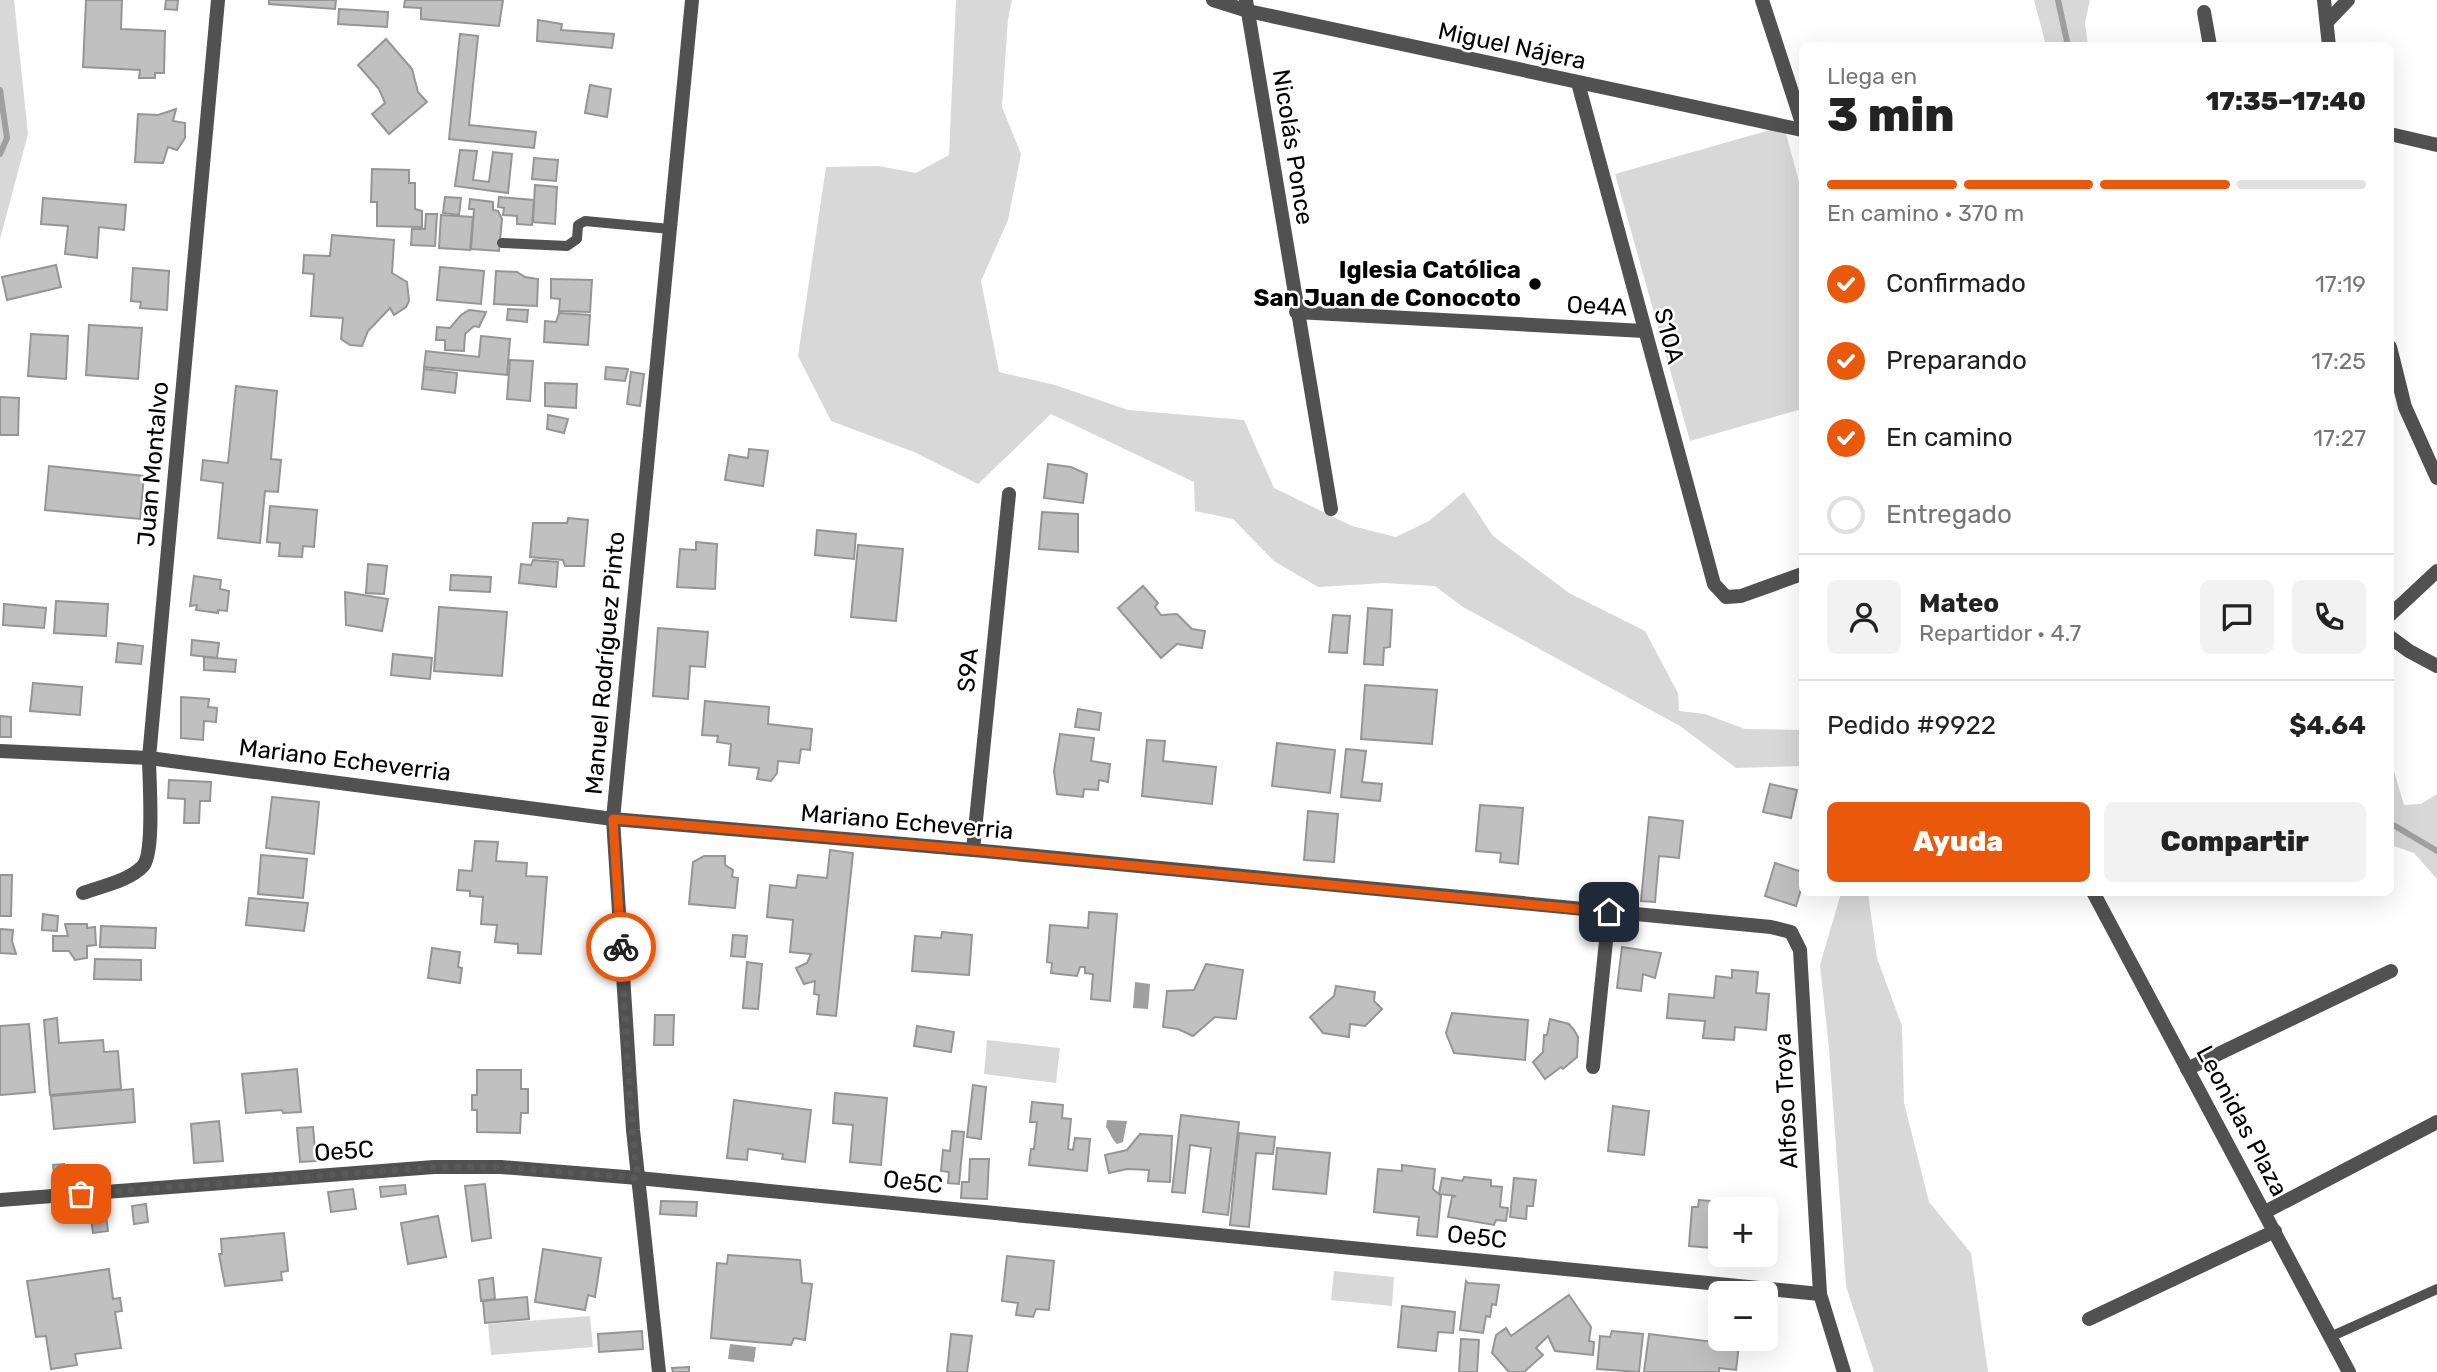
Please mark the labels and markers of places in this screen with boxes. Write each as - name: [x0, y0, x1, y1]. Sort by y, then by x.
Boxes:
- place label: Iglesia Católica San Juan de Conocoto: [1253, 256, 1521, 312]
- marker: Iglesia Católica San Juan de Conocoto: [1527, 276, 1543, 292]
- pin: [1579, 882, 1639, 942]
- pin: [51, 1164, 111, 1224]

